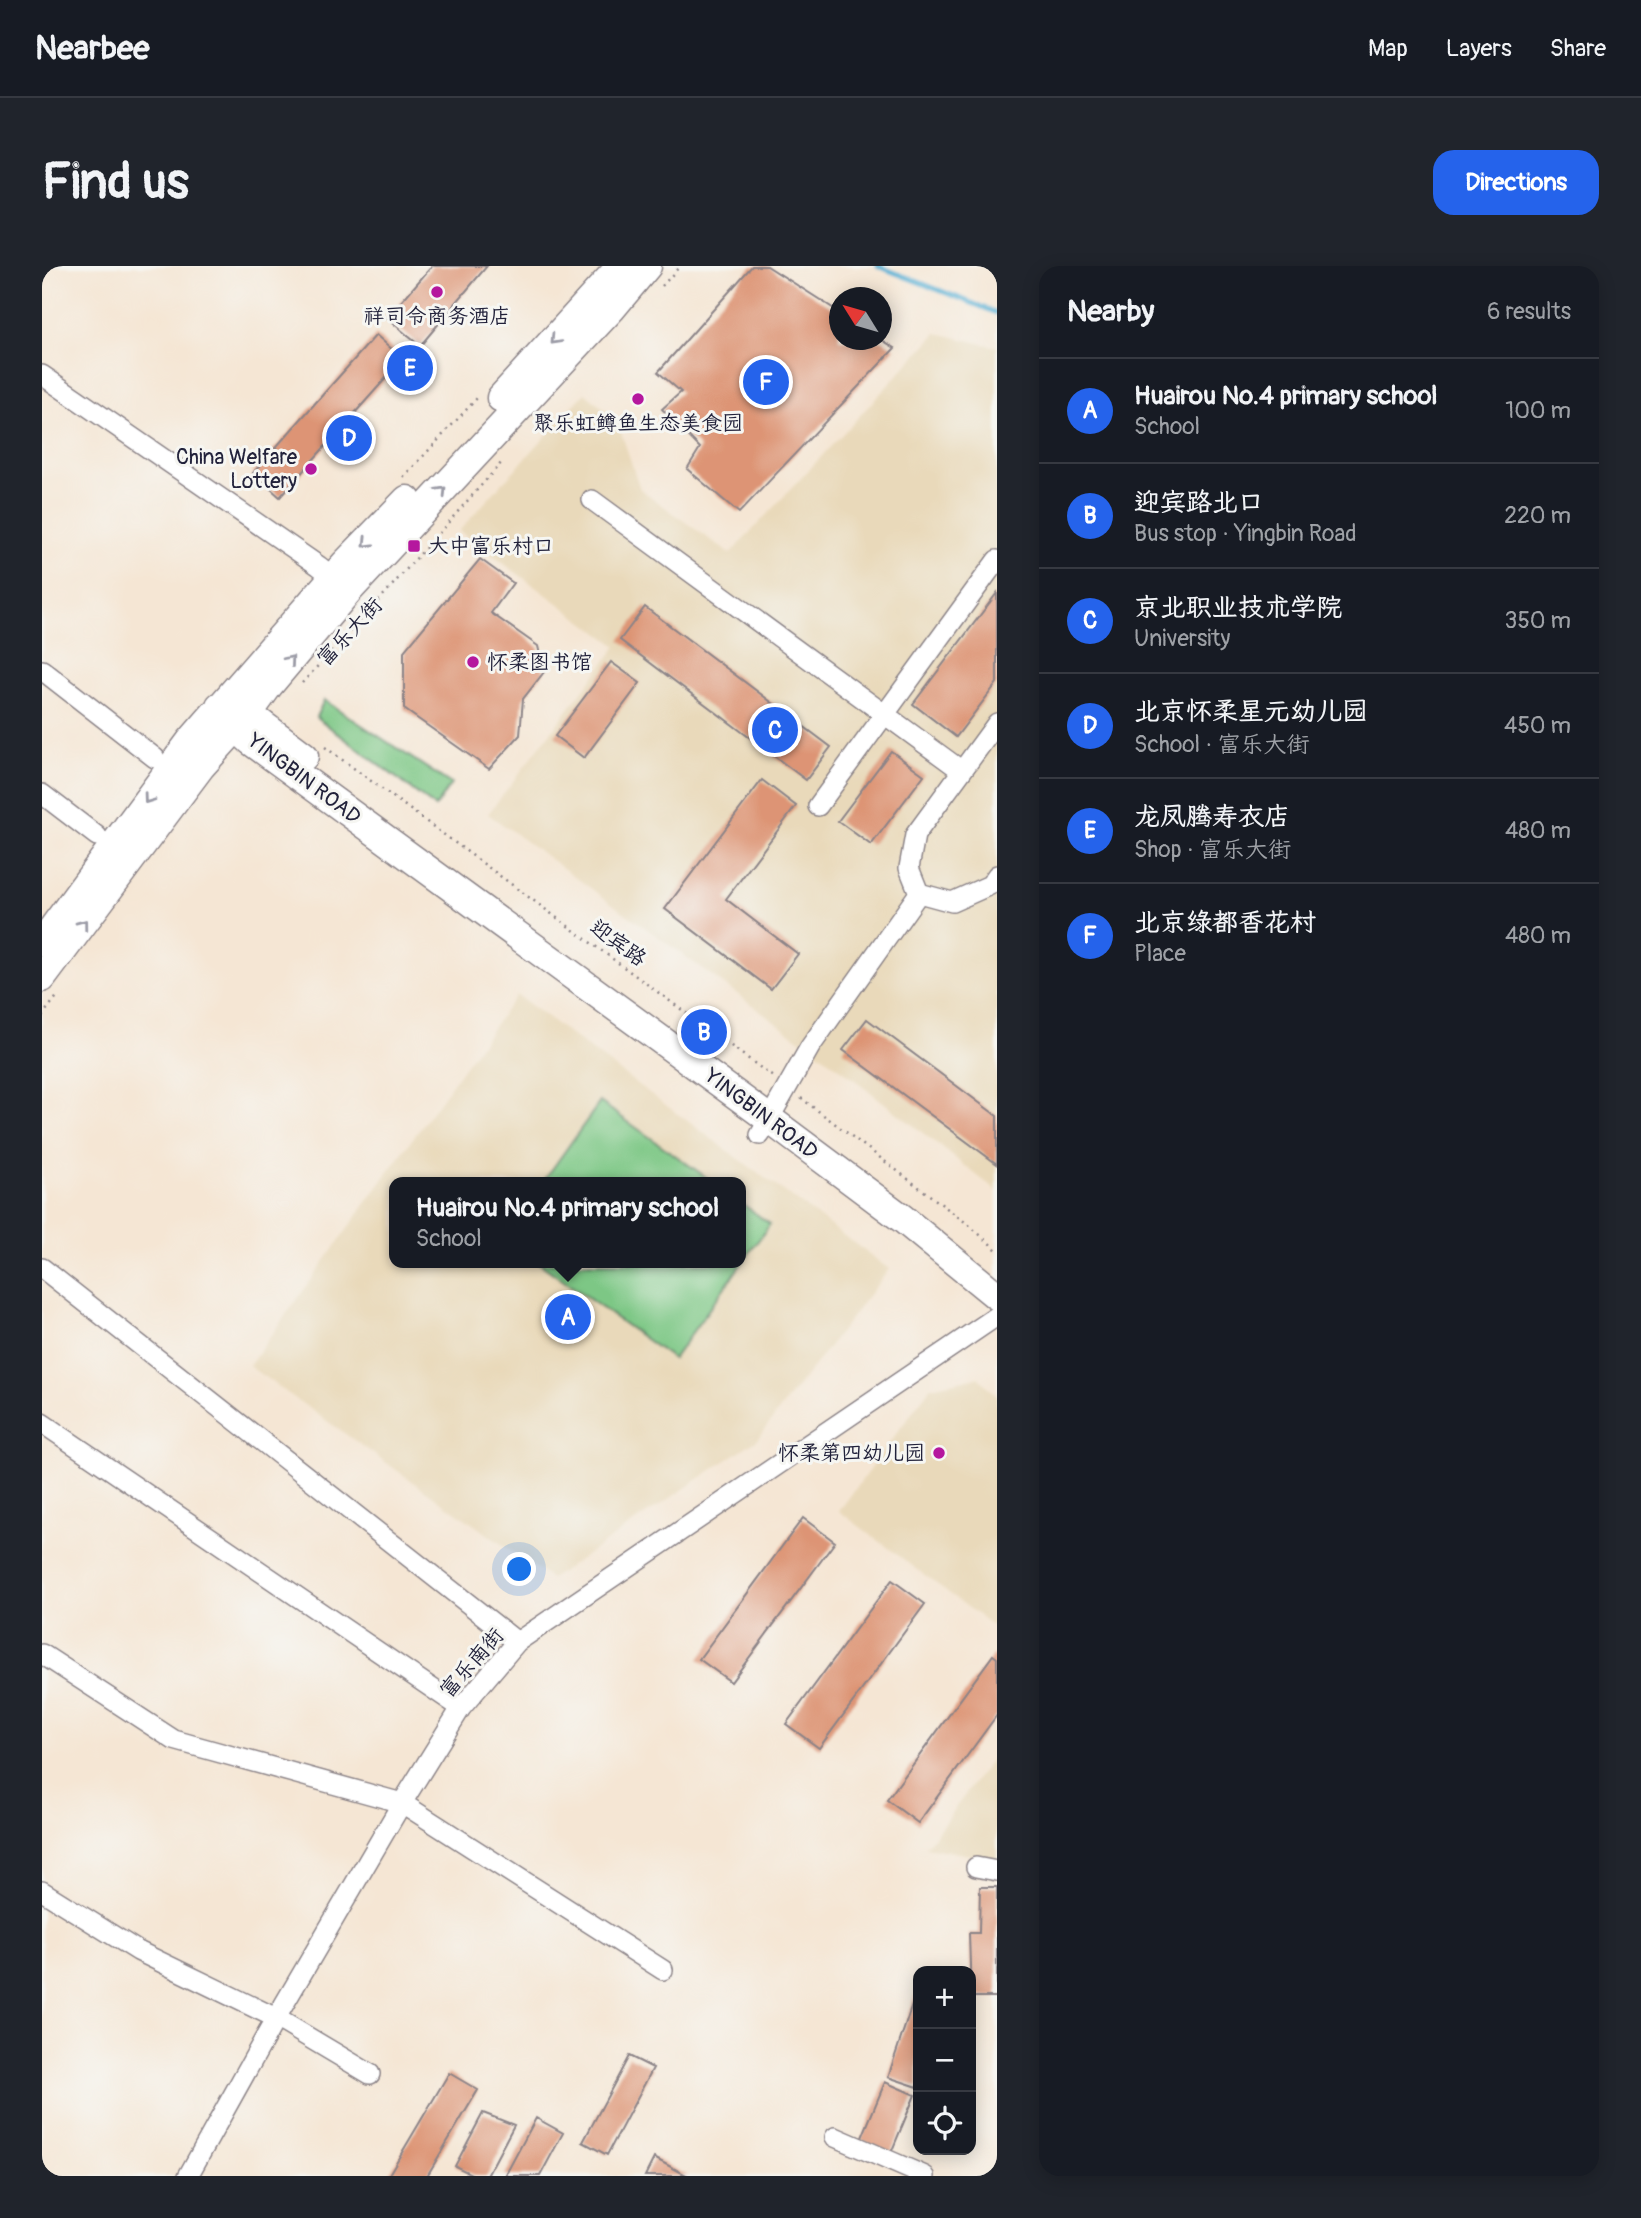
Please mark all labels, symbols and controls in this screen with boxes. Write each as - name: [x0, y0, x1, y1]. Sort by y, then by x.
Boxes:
- text: Nearbee: [35, 28, 149, 69]
- text: Map: [1368, 34, 1408, 63]
- text: Layers: [1446, 34, 1512, 63]
- text: Share: [1550, 34, 1606, 63]
- button: Directions: [1433, 150, 1599, 215]
- text: Find us: [42, 152, 189, 213]
- marker: 祥司令商务酒店: [429, 284, 445, 300]
- north arrow: [829, 287, 892, 350]
- text: Nearby: [1067, 293, 1154, 330]
- text: 6 results: [1487, 297, 1571, 326]
- place label: 祥司令商务酒店: [364, 303, 511, 330]
- one-way arrow: [550, 332, 563, 345]
- pin: E: [387, 342, 433, 394]
- pin: F: [743, 356, 789, 408]
- text: Huairou No.4 primary school: [1134, 380, 1438, 412]
- marker: 聚乐虹鳟鱼生态美食园: [630, 391, 646, 407]
- text: A: [1083, 396, 1097, 425]
- text: 100 m: [1505, 396, 1571, 425]
- place label: 聚乐虹鳟鱼生态美食园: [533, 410, 743, 437]
- pin: D: [326, 412, 372, 464]
- text: School: [1134, 412, 1200, 441]
- place label: China Welfare Lottery: [176, 444, 298, 495]
- marker: China Welfare Lottery: [303, 461, 319, 477]
- one-way arrow: [434, 486, 446, 499]
- text: 迎宾路北口: [1134, 487, 1264, 519]
- text: B: [1083, 501, 1097, 530]
- text: 220 m: [1504, 501, 1571, 530]
- text: Bus stop · Yingbin Road: [1134, 519, 1356, 548]
- place label: 大中富乐村口: [428, 533, 554, 560]
- one-way arrow: [362, 534, 375, 547]
- marker: 大中富乐村口: [406, 538, 422, 554]
- street label: 富乐大街: [311, 592, 389, 672]
- text: 京北职业技术学院: [1134, 592, 1342, 624]
- text: C: [1083, 606, 1097, 635]
- text: 350 m: [1505, 606, 1571, 635]
- text: University: [1134, 624, 1230, 653]
- place label: 怀柔图书馆: [487, 649, 592, 676]
- marker: 怀柔图书馆: [465, 654, 481, 670]
- one-way arrow: [282, 655, 294, 668]
- text: 北京怀柔星元幼儿园: [1134, 696, 1368, 728]
- pin: C: [752, 704, 798, 756]
- text: D: [1083, 711, 1097, 740]
- text: 450 m: [1504, 711, 1571, 740]
- street label: YINGBIN ROAD: [241, 727, 366, 830]
- text: School · 富乐大街: [1134, 730, 1309, 759]
- one-way arrow: [144, 791, 157, 804]
- text: 龙凤腾寿衣店: [1134, 801, 1290, 833]
- text: E: [1084, 816, 1096, 845]
- text: 480 m: [1505, 816, 1571, 845]
- text: Shop · 富乐大街: [1134, 835, 1291, 864]
- text: 北京绿都香花村: [1134, 907, 1316, 939]
- street label: 迎宾路: [585, 914, 651, 972]
- one-way arrow: [75, 919, 87, 932]
- text: F: [1083, 921, 1097, 950]
- text: 480 m: [1505, 921, 1571, 950]
- text: Place: [1134, 939, 1186, 968]
- pin: B: [681, 1006, 727, 1058]
- street label: YINGBIN ROAD: [698, 1062, 823, 1165]
- popup: [389, 1177, 746, 1268]
- text: Huairou No.4 primary school: [416, 1192, 719, 1224]
- text: School: [416, 1224, 482, 1253]
- pin: A: [545, 1291, 591, 1343]
- place label: 怀柔第四幼儿园: [778, 1440, 925, 1467]
- marker: 怀柔第四幼儿园: [931, 1445, 947, 1461]
- your location: [502, 1552, 536, 1586]
- street label: 富乐南街: [434, 1622, 510, 1704]
- map controls: [913, 1966, 976, 2155]
- button: +: [913, 1966, 976, 2029]
- button: −: [913, 2029, 976, 2092]
- button: locate: [913, 2092, 976, 2155]

